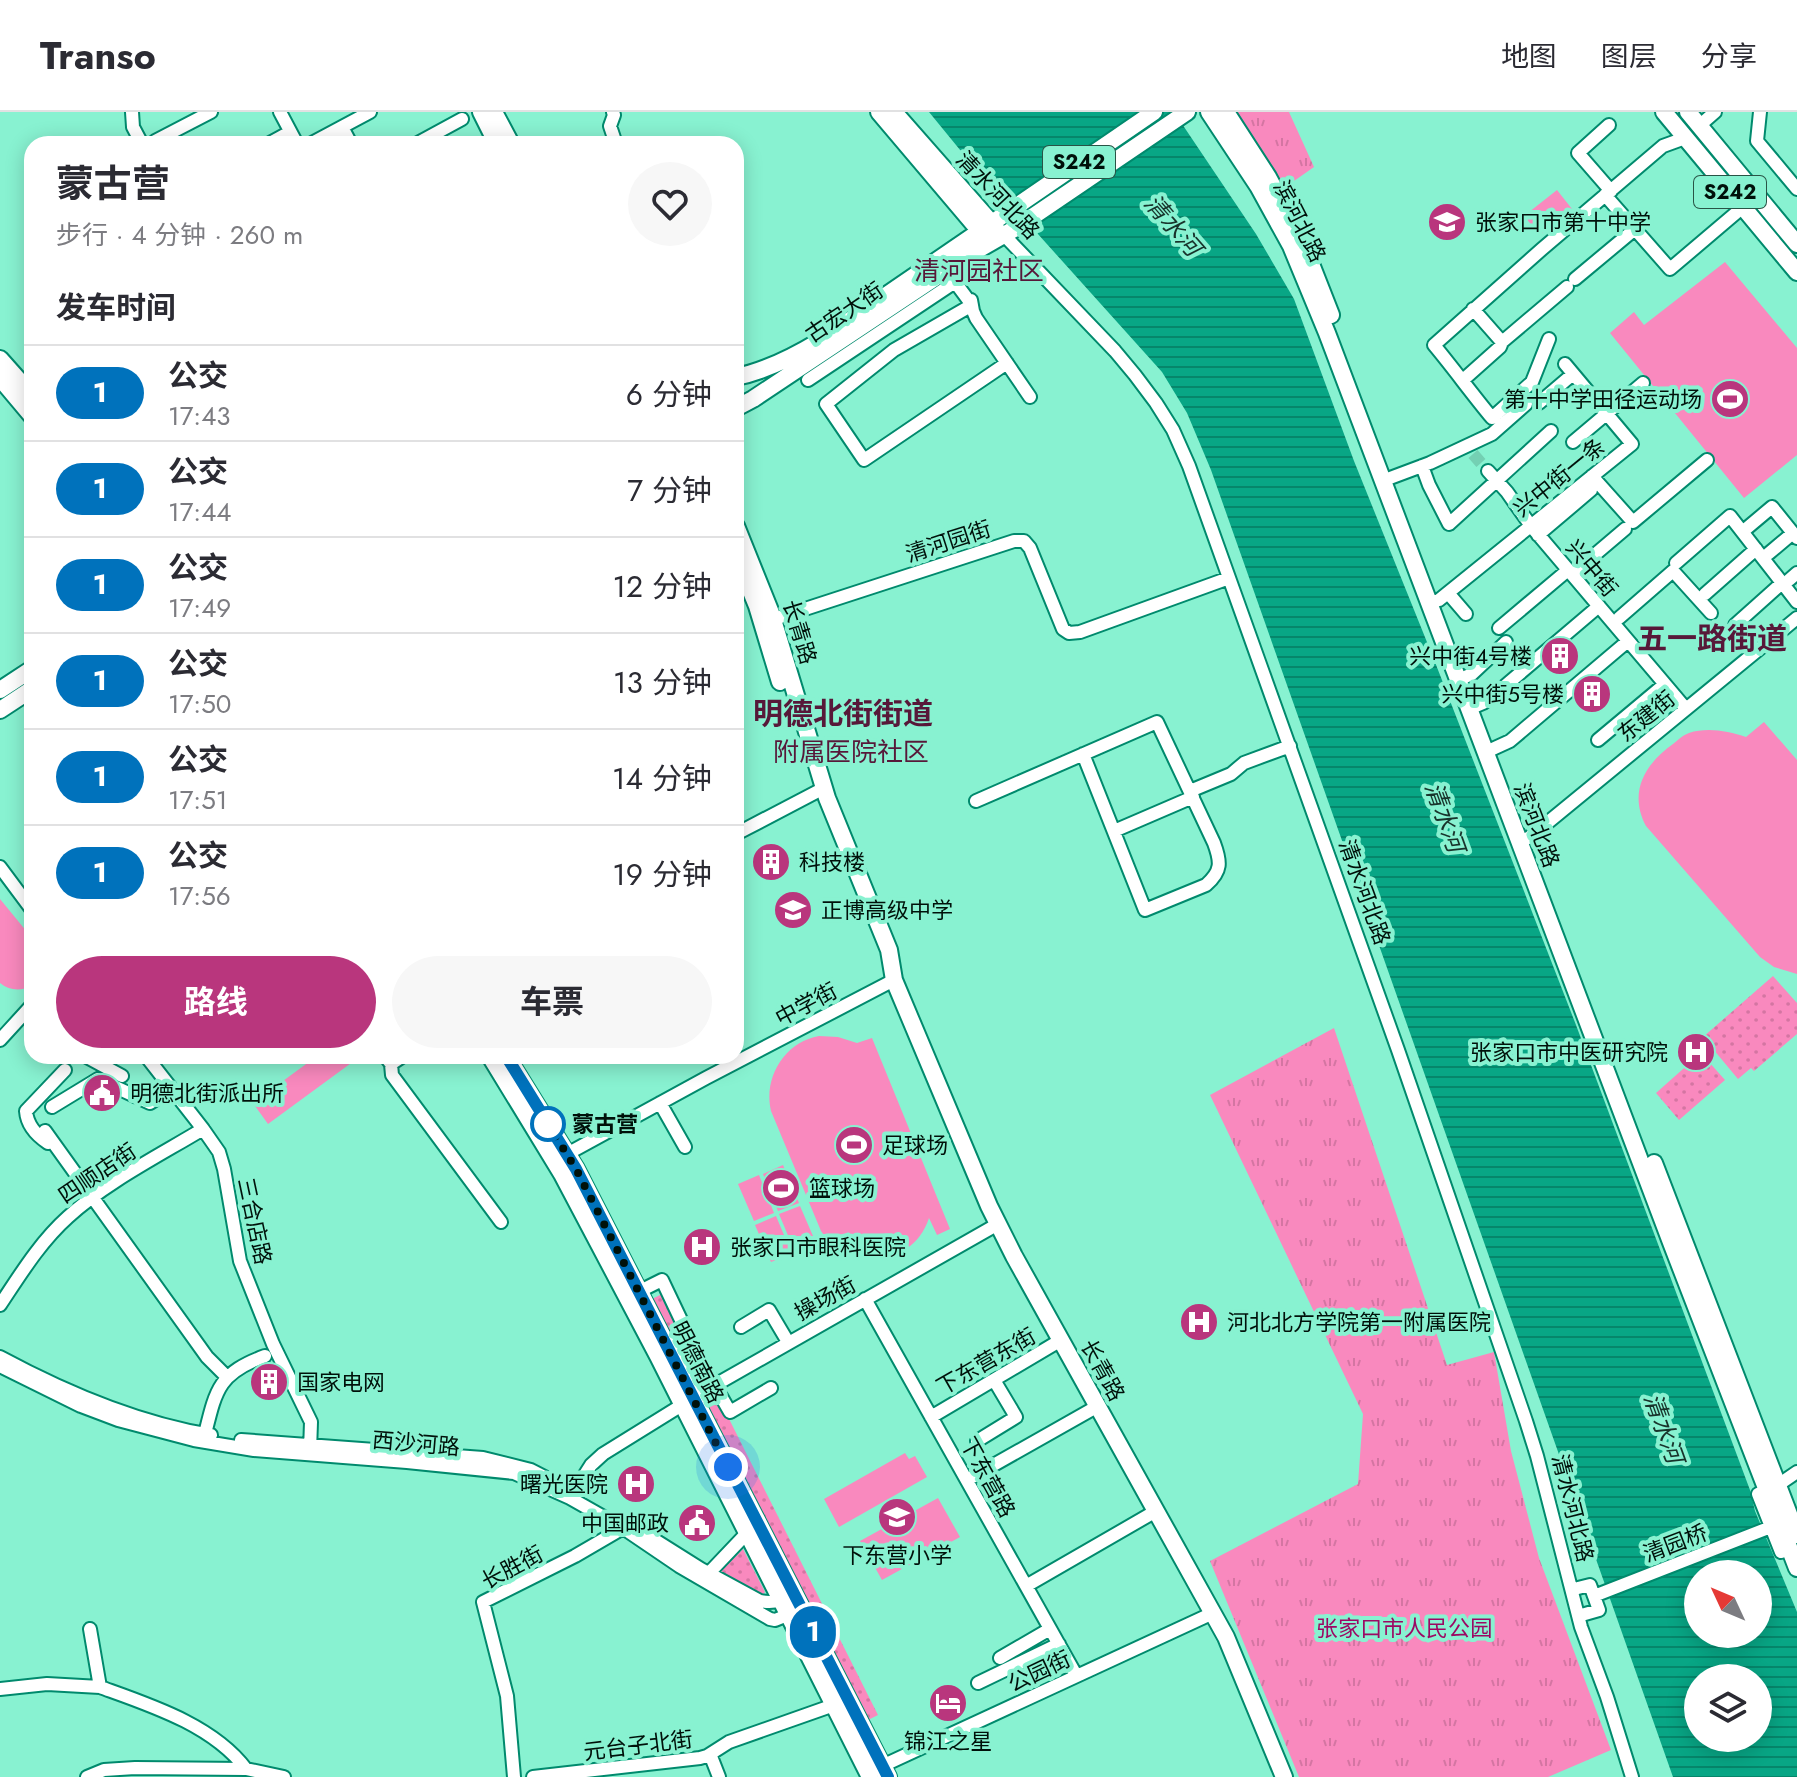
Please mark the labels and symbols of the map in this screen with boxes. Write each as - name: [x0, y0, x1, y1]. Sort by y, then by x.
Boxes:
- street label: 清水河北路: [949, 144, 1047, 246]
- road number: S242: [1043, 146, 1115, 178]
- street label: 滨河北路: [1266, 175, 1334, 267]
- road number: S242: [1694, 176, 1766, 208]
- water label: 清水河: [1136, 186, 1212, 267]
- school or university icon: 张家口市第十中学: [1426, 201, 1468, 243]
- place label: 张家口市第十中学: [1475, 206, 1651, 238]
- district label: 清河园社区: [914, 252, 1044, 290]
- street label: 古宏大街: [799, 274, 889, 350]
- sports icon: 第十中学田径运动场: [1709, 378, 1751, 420]
- place label: 第十中学田径运动场: [1504, 383, 1702, 415]
- street label: 兴中街一条: [1506, 430, 1612, 524]
- street label: 清河园街: [901, 512, 995, 570]
- street label: 兴中街: [1559, 532, 1625, 604]
- street label: 长青路: [775, 596, 825, 668]
- district label: 五一路街道: [1637, 617, 1787, 660]
- building icon: 兴中街4号楼: [1539, 635, 1581, 677]
- place label: 兴中街4号楼: [1409, 640, 1532, 672]
- building icon: 兴中街5号楼: [1571, 673, 1613, 715]
- place label: 兴中街5号楼: [1442, 678, 1564, 710]
- street label: 东建街: [1610, 683, 1682, 749]
- district label: 明德北街街道: [753, 692, 933, 735]
- district label: 附属医院社区: [773, 733, 929, 771]
- water label: 清水河: [1416, 777, 1475, 861]
- street label: 滨河北路: [1506, 778, 1568, 872]
- street label: 清水河北路: [1331, 835, 1399, 949]
- building icon: 科技楼: [750, 841, 792, 883]
- place label: 科技楼: [799, 846, 865, 878]
- school or university icon: 正博高级中学: [772, 889, 814, 931]
- place label: 正博高级中学: [821, 894, 953, 926]
- street label: 中学街: [769, 974, 843, 1034]
- hospital icon: 张家口市中医研究院: [1675, 1031, 1717, 1073]
- place label: 张家口市中医研究院: [1470, 1036, 1668, 1068]
- public building icon: 明德北街派出所: [81, 1072, 123, 1114]
- place label: 明德北街派出所: [130, 1077, 284, 1109]
- marker: 蒙古营: [531, 1107, 565, 1141]
- place label: 蒙古营: [572, 1108, 638, 1140]
- sports icon: 足球场: [833, 1124, 875, 1166]
- place label: 足球场: [882, 1129, 948, 1161]
- street label: 四顺店街: [52, 1135, 142, 1211]
- sports icon: 篮球场: [760, 1167, 802, 1209]
- place label: 篮球场: [809, 1172, 875, 1204]
- street label: 三合店路: [230, 1175, 280, 1267]
- hospital icon: 张家口市眼科医院: [681, 1226, 723, 1268]
- place label: 张家口市眼科医院: [730, 1231, 906, 1263]
- street label: 操场街: [788, 1268, 862, 1328]
- hospital icon: 河北北方学院第一附属医院: [1178, 1301, 1220, 1343]
- place label: 河北北方学院第一附属医院: [1227, 1306, 1491, 1338]
- street label: 明德南路: [664, 1316, 732, 1408]
- street label: 下东营东街: [930, 1320, 1042, 1402]
- street label: 长青路: [1073, 1333, 1133, 1407]
- building icon: 国家电网: [248, 1361, 290, 1403]
- place label: 国家电网: [297, 1366, 385, 1398]
- water label: 清水河: [1635, 1388, 1694, 1472]
- street label: 西沙河路: [371, 1423, 461, 1463]
- street label: 下东营路: [953, 1431, 1023, 1523]
- your location: [708, 1447, 748, 1487]
- street label: 清水河北路: [1544, 1451, 1602, 1565]
- hospital icon: 曙光医院: [615, 1463, 657, 1505]
- place label: 曙光医院: [520, 1468, 608, 1500]
- school or university icon: 下东营小学: [876, 1496, 918, 1538]
- public building icon: 中国邮政: [676, 1502, 718, 1544]
- place label: 中国邮政: [581, 1507, 669, 1539]
- street label: 清园桥: [1638, 1516, 1712, 1570]
- street label: 长胜街: [475, 1537, 549, 1597]
- place label: 下东营小学: [842, 1539, 952, 1571]
- north arrow: [1684, 1560, 1772, 1648]
- line badge: 1: [787, 1606, 839, 1658]
- park label: 张家口市人民公园: [1316, 1612, 1492, 1644]
- street label: 公园街: [1002, 1643, 1076, 1699]
- hotel icon: 锦江之星: [927, 1682, 969, 1724]
- street label: 元台子北街: [581, 1722, 695, 1768]
- place label: 锦江之星: [904, 1725, 992, 1757]

